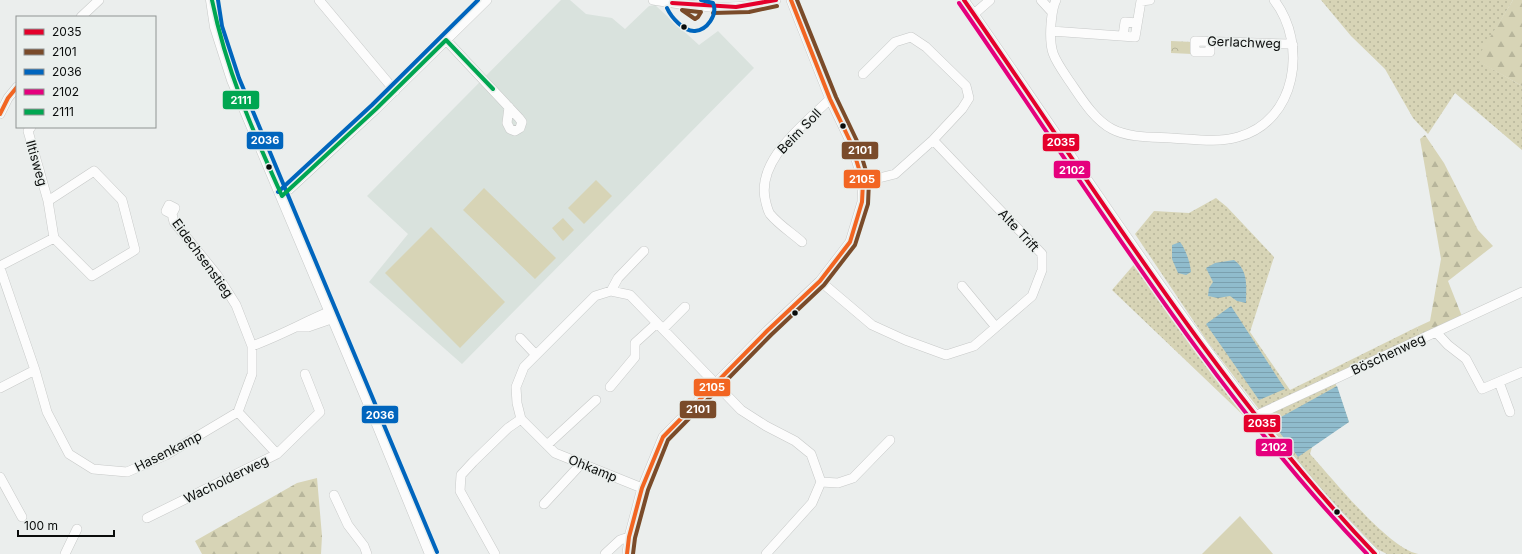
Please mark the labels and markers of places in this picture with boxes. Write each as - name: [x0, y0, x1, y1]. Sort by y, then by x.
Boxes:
- unlabelled marker: [679, 22, 689, 32]
- unlabelled marker: [838, 121, 848, 131]
- unlabelled marker: [264, 162, 274, 172]
- unlabelled marker: [790, 308, 800, 318]
- unlabelled marker: [1332, 507, 1342, 517]

